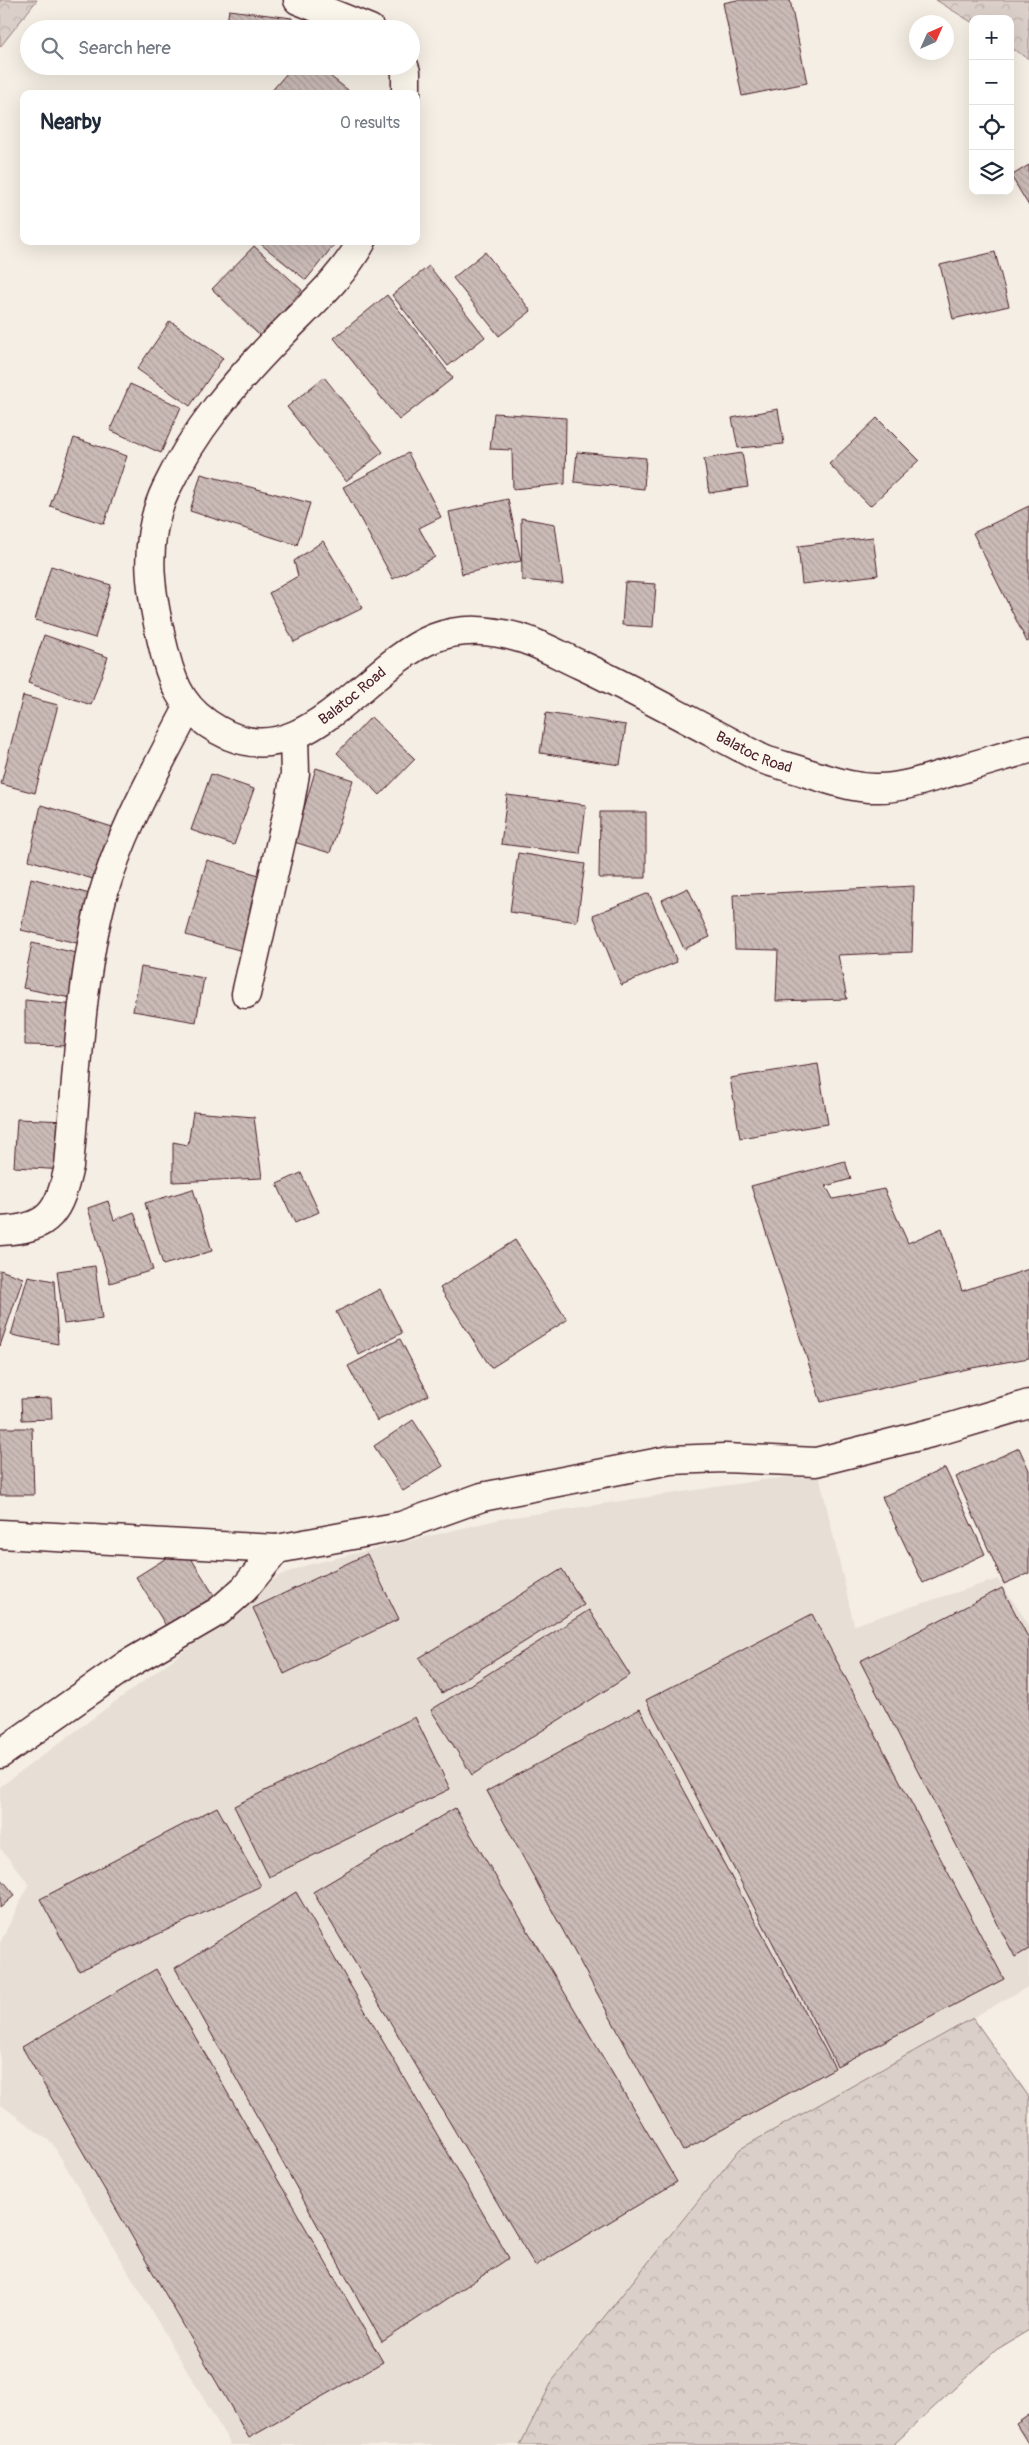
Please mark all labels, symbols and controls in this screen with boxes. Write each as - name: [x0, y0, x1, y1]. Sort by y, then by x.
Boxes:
- north arrow: [909, 15, 954, 60]
- map controls: [969, 15, 1014, 195]
- button: +: [969, 15, 1014, 60]
- search box: [20, 20, 420, 75]
- icon: search: [38, 34, 66, 62]
- text: Search here: [78, 36, 171, 60]
- button: −: [969, 60, 1014, 105]
- button: locate: [969, 105, 1014, 150]
- text: Nearby: [40, 109, 101, 136]
- text: 0 results: [340, 113, 400, 133]
- button: layers: [969, 150, 1014, 195]
- street label: Balatoc Road: [315, 663, 390, 729]
- street label: Balatoc Road: [713, 726, 794, 777]

